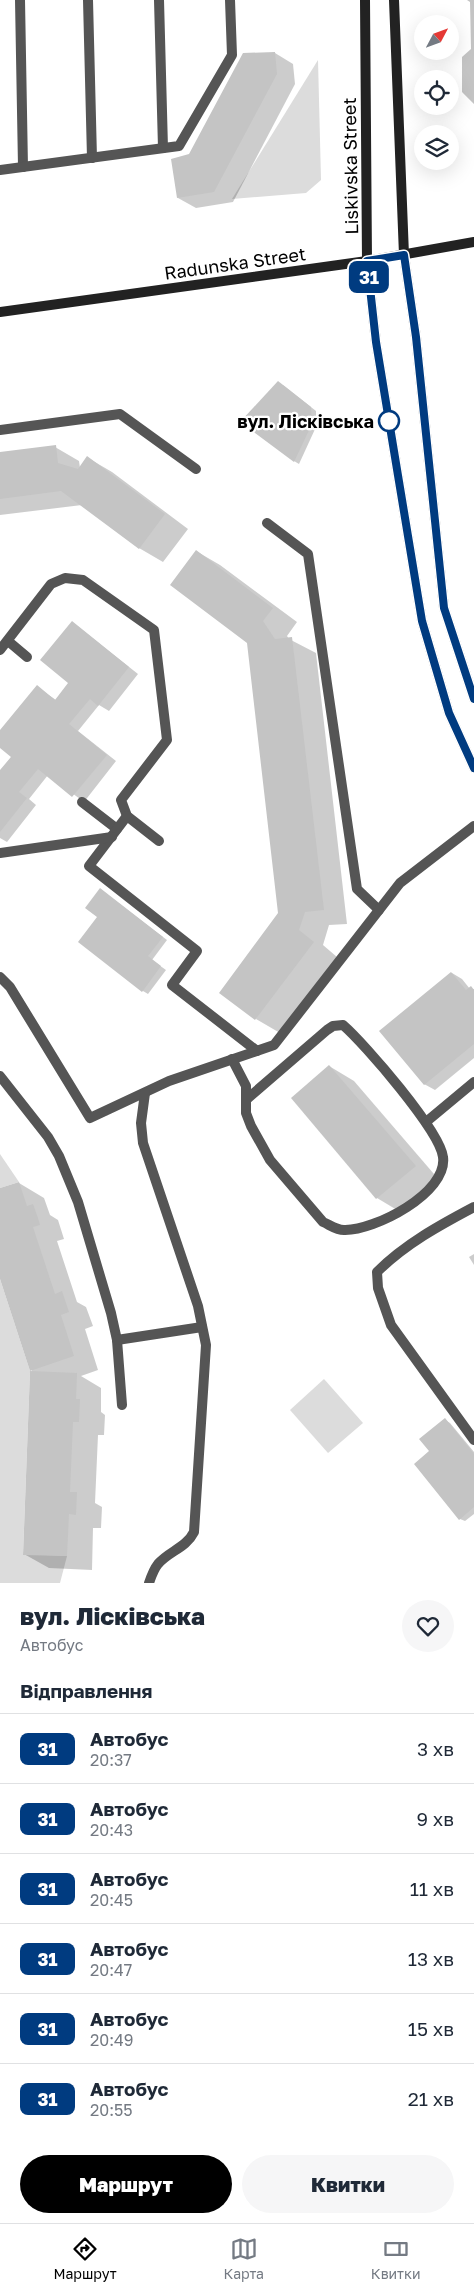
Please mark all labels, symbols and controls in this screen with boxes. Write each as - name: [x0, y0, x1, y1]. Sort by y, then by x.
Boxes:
- north arrow: [414, 15, 459, 60]
- map controls: [414, 15, 459, 170]
- button: locate: [414, 70, 459, 115]
- street label: Liskivska Street: [338, 97, 362, 235]
- button: layers: [414, 125, 459, 170]
- street label: Radunska Street: [163, 242, 307, 284]
- line badge: 31: [346, 261, 392, 293]
- text: 31: [359, 266, 379, 288]
- place label: вул. Лісківська: [237, 410, 374, 432]
- marker: вул. Лісківська: [378, 410, 400, 432]
- button: heart: [402, 1600, 454, 1652]
- text: вул. Лісківська: [20, 1601, 205, 1630]
- text: Автобус: [20, 1635, 83, 1655]
- text: Відправлення: [20, 1679, 152, 1702]
- text: Автобус: [90, 1727, 168, 1750]
- text: 3 хв: [417, 1737, 454, 1760]
- text: 31: [37, 1738, 58, 1760]
- text: 20:37: [90, 1750, 132, 1770]
- text: Автобус: [90, 1797, 168, 1820]
- text: 9 хв: [417, 1807, 454, 1830]
- text: 31: [37, 1808, 58, 1830]
- text: 20:43: [90, 1820, 133, 1840]
- text: Автобус: [90, 1867, 168, 1890]
- text: 11 хв: [410, 1877, 454, 1900]
- text: 31: [37, 1878, 58, 1900]
- text: 20:45: [90, 1890, 133, 1910]
- text: Автобус: [90, 1937, 168, 1960]
- text: 13 хв: [408, 1947, 454, 1970]
- text: 31: [37, 1948, 58, 1970]
- text: 20:47: [90, 1960, 132, 1980]
- text: Автобус: [90, 2007, 168, 2030]
- text: 15 хв: [408, 2017, 454, 2040]
- text: 31: [37, 2018, 58, 2040]
- text: 20:49: [90, 2030, 133, 2050]
- text: Автобус: [90, 2077, 168, 2100]
- text: 21 хв: [408, 2087, 454, 2110]
- text: 31: [37, 2088, 58, 2110]
- text: 20:55: [90, 2100, 133, 2120]
- button: Маршрут: [20, 2155, 232, 2213]
- button: Квитки: [242, 2155, 454, 2213]
- tab: Маршрут: [53, 2235, 117, 2282]
- tab: Карта: [223, 2235, 264, 2282]
- tab: Квитки: [371, 2235, 421, 2282]

